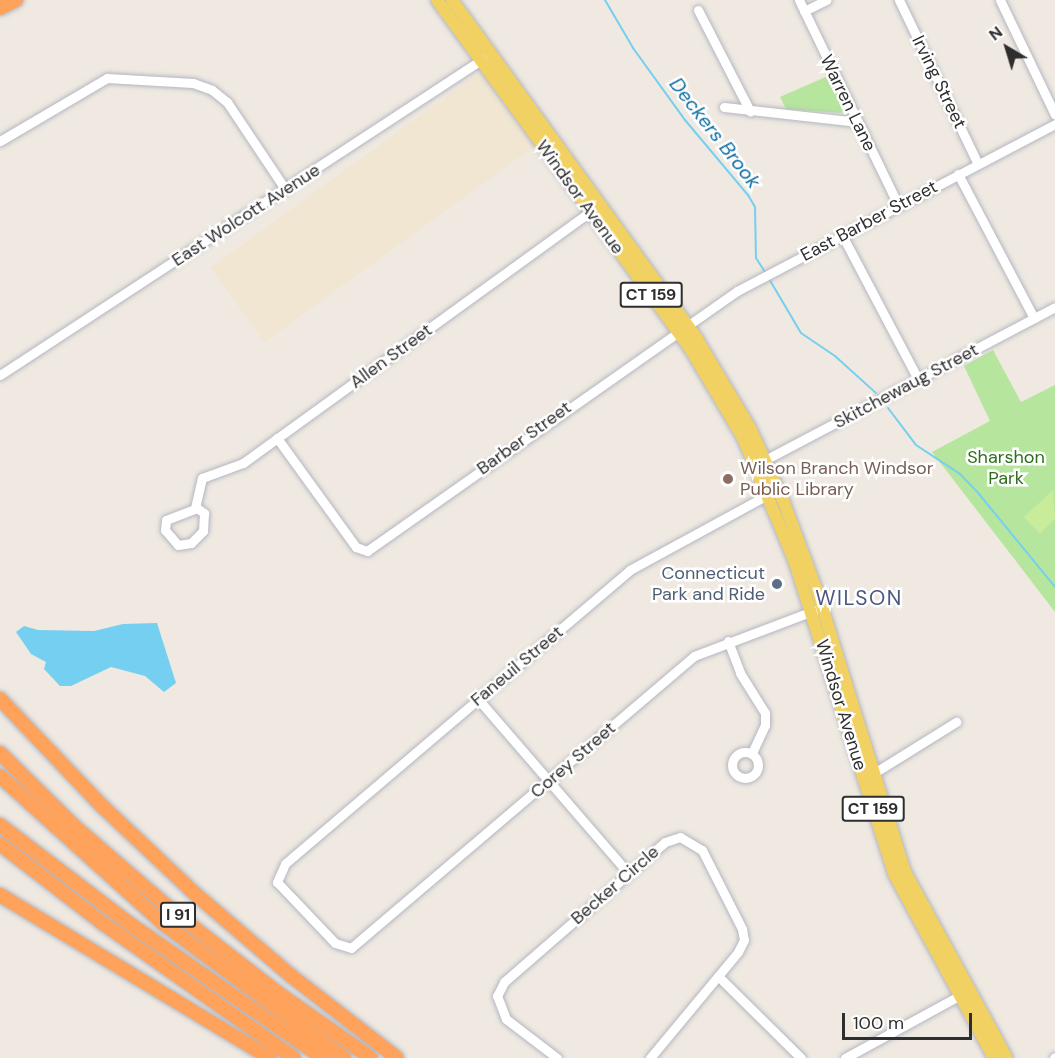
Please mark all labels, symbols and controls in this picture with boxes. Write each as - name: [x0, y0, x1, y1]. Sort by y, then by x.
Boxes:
- north arrow: [977, 18, 1037, 78]
- text: N: [985, 22, 1007, 45]
- street label: Irving Street: [907, 32, 971, 132]
- street label: Warren Lane: [815, 51, 881, 155]
- water label: Deckers Brook: [664, 73, 766, 193]
- street label: Windsor Avenue: [531, 136, 629, 258]
- street label: East Wolcott Avenue: [168, 159, 324, 271]
- street label: East Barber Street: [797, 176, 941, 266]
- road number: CT 159: [620, 282, 682, 308]
- street label: Allen Street: [346, 319, 436, 393]
- street label: Skitchewaug Street: [830, 339, 982, 433]
- street label: Barber Street: [473, 397, 575, 479]
- park label: Sharshon Park: [967, 447, 1045, 490]
- place label: Wilson Branch Windsor Public Library: [740, 458, 933, 500]
- marker: Wilson Branch Windsor Public Library: [721, 472, 735, 486]
- place label: Connecticut Park and Ride: [652, 563, 765, 606]
- marker: Connecticut Park and Ride: [770, 577, 784, 591]
- district label: WILSON: [815, 585, 903, 611]
- street label: Faneuil Street: [466, 621, 568, 711]
- street label: Windsor Avenue: [811, 637, 871, 773]
- street label: Corey Street: [526, 717, 620, 803]
- road number: CT 159: [842, 796, 904, 822]
- street label: Becker Circle: [567, 841, 663, 929]
- road number: I 91: [160, 902, 196, 928]
- scale bar: [845, 1001, 976, 1039]
- text: 100 m: [853, 1011, 904, 1035]

